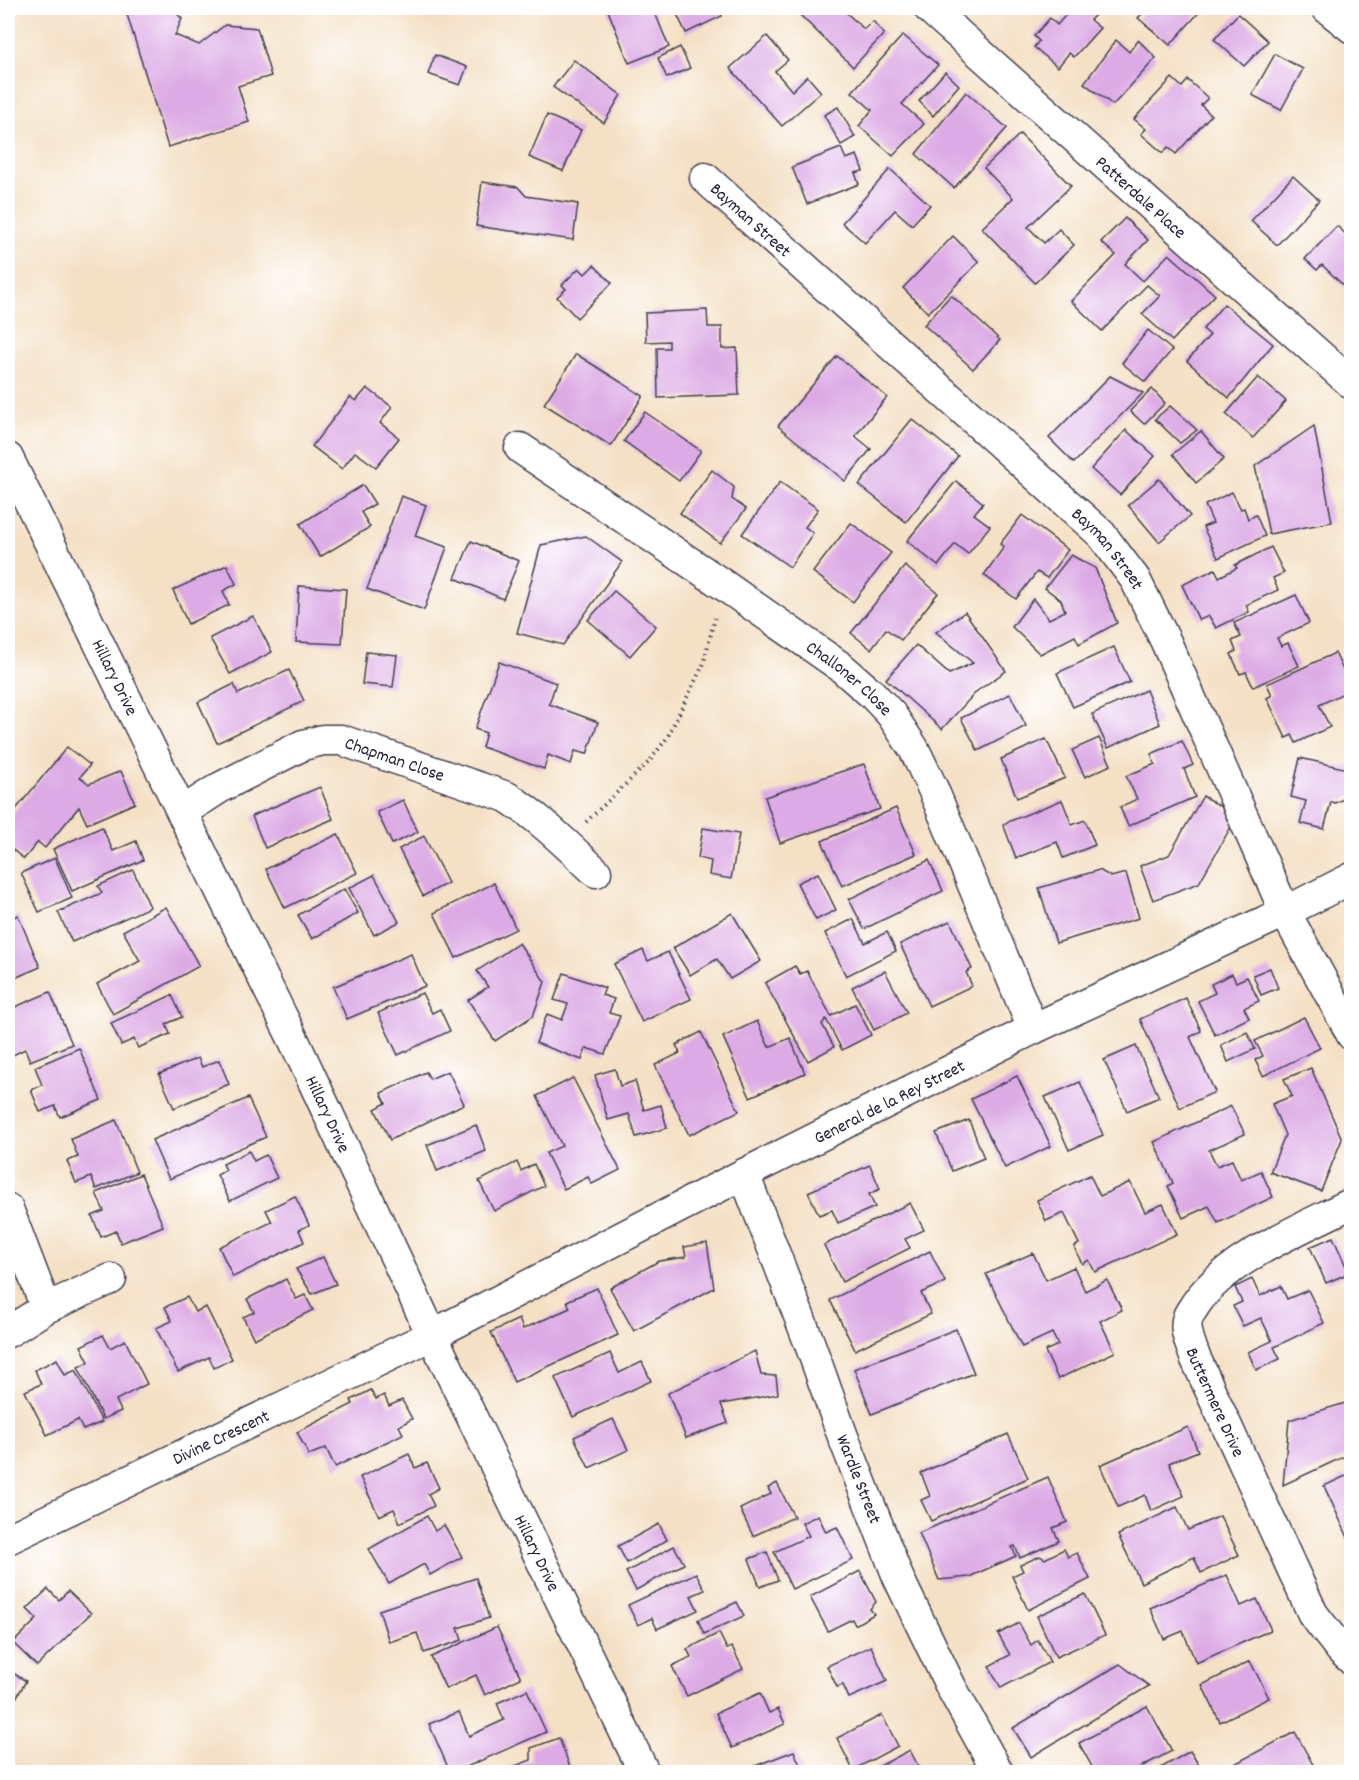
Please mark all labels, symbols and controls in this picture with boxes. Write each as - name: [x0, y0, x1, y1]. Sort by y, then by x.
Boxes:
- street label: Patterdale Place: [1089, 151, 1191, 246]
- street label: Bayman Street: [703, 178, 796, 265]
- street label: Bayman Street: [1065, 503, 1148, 595]
- street label: Hillary Drive: [84, 636, 143, 721]
- street label: Challoner Close: [800, 636, 897, 723]
- street label: Chapman Close: [341, 732, 447, 790]
- street label: General de la Rey Street: [810, 1055, 970, 1152]
- street label: Hillary Drive: [297, 1072, 355, 1158]
- street label: Buttermere Drive: [1178, 1345, 1249, 1462]
- street label: Divine Crescent: [169, 1405, 275, 1473]
- street label: Wardle Street: [828, 1431, 886, 1528]
- street label: Hillary Drive: [506, 1511, 565, 1596]

